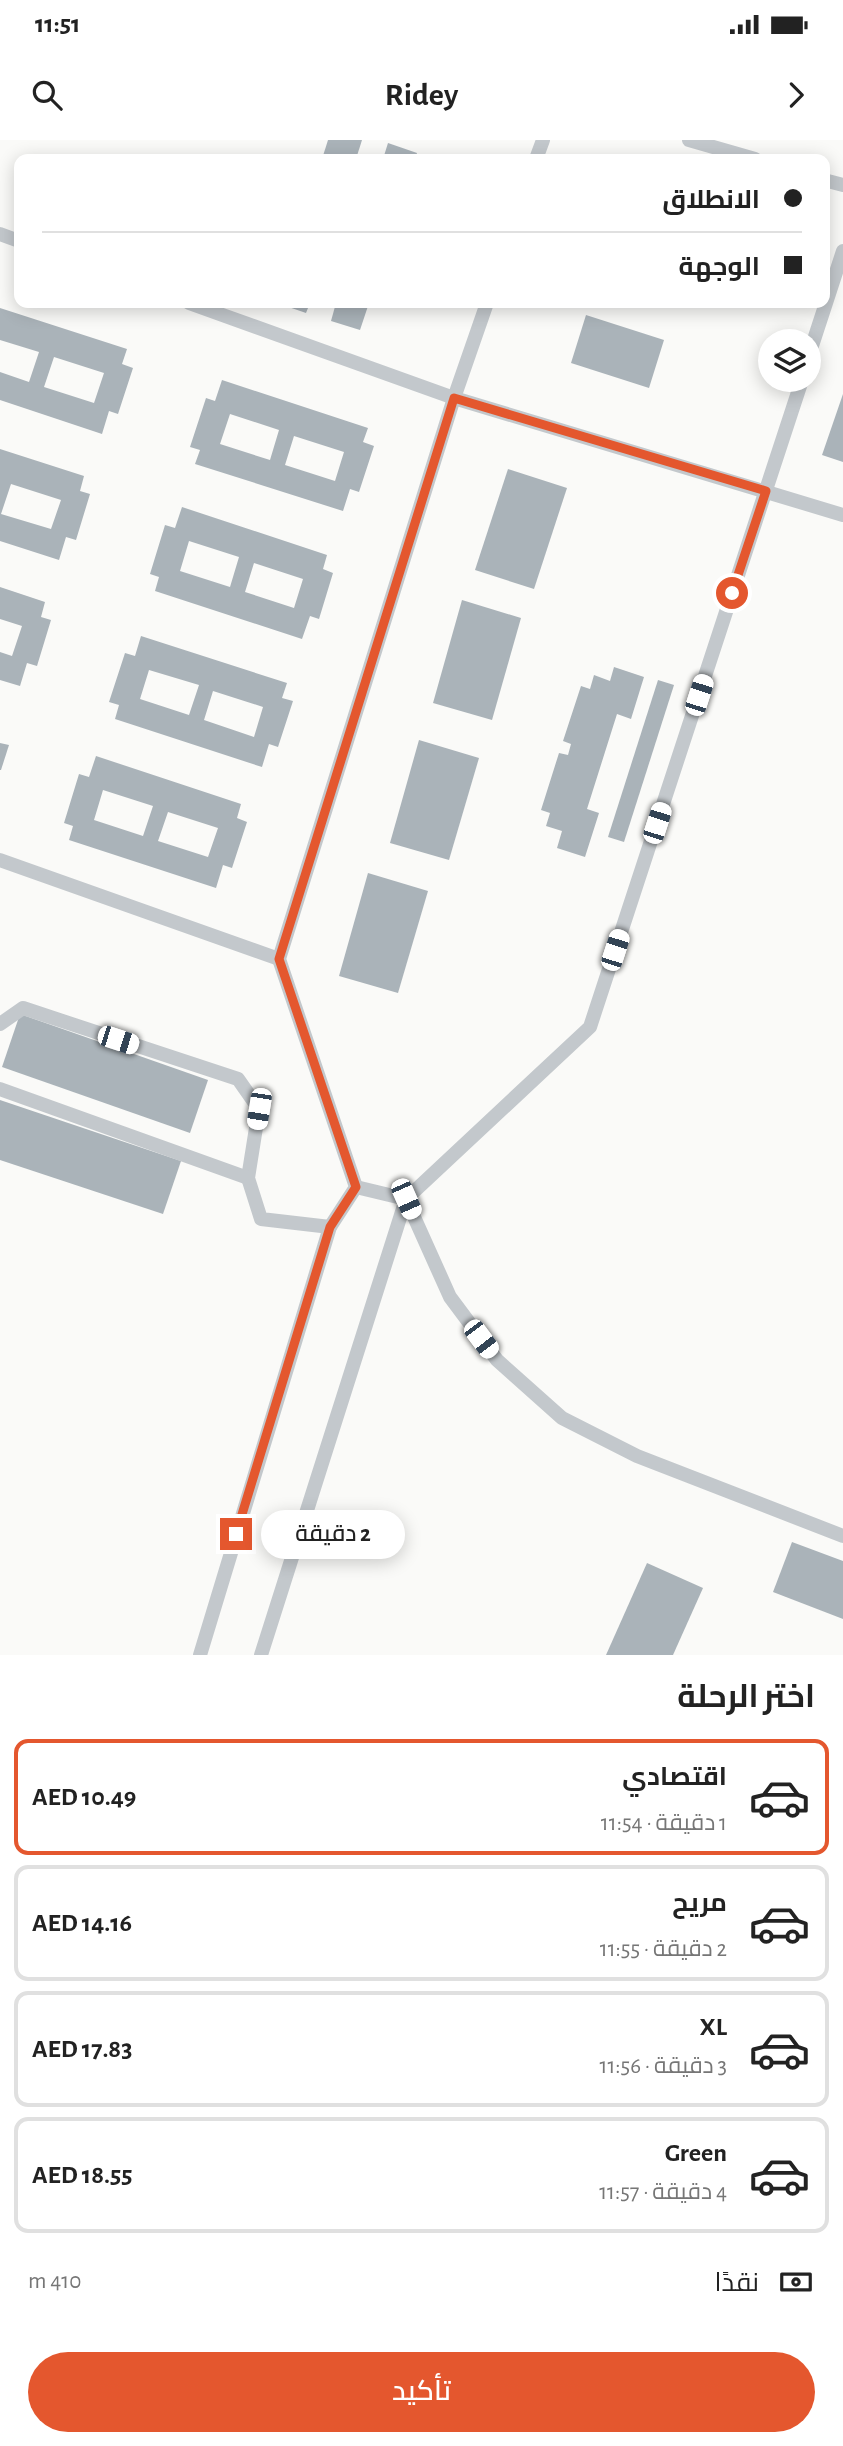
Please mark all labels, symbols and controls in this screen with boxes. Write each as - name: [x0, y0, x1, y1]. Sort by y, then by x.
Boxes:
- text: 11:51: [35, 11, 80, 37]
- icon: search: [28, 76, 66, 114]
- icon: forward: [777, 76, 815, 114]
- text: Ridey: [385, 79, 458, 111]
- text: الانطلاق: [662, 187, 760, 213]
- text: الوجهة: [679, 254, 760, 280]
- map controls: [758, 329, 821, 392]
- button: layers: [758, 329, 821, 392]
- route start: [716, 577, 748, 609]
- car: [683, 672, 716, 718]
- car: [641, 800, 674, 846]
- car: [599, 927, 632, 973]
- car: [95, 1024, 142, 1056]
- car: [246, 1087, 273, 1131]
- car: [388, 1176, 425, 1222]
- car: [460, 1316, 503, 1362]
- callout: 2 دقيقة: [260, 1510, 404, 1558]
- route end: [220, 1518, 252, 1550]
- text: 2 دقيقة: [295, 1523, 371, 1546]
- text: اختر الرحلة: [677, 1681, 815, 1713]
- text: اقتصادي: [622, 1764, 727, 1790]
- icon: car: [748, 1766, 811, 1829]
- text: AED 10.49: [32, 1784, 136, 1810]
- text: 1 دقيقة · 11:54: [601, 1812, 727, 1835]
- text: مريح: [672, 1890, 727, 1916]
- icon: car: [748, 1892, 811, 1955]
- text: AED 14.16: [32, 1910, 132, 1936]
- text: 2 دقيقة · 11:55: [600, 1938, 727, 1961]
- text: XL: [700, 2014, 727, 2040]
- icon: car: [748, 2018, 811, 2081]
- text: AED 17.83: [32, 2036, 132, 2062]
- text: 3 دقيقة · 11:56: [600, 2055, 727, 2078]
- text: Green: [665, 2140, 727, 2166]
- icon: car: [748, 2144, 811, 2207]
- text: AED 18.55: [32, 2162, 132, 2188]
- text: 4 دقيقة · 11:57: [599, 2181, 727, 2204]
- icon: cash: [777, 2263, 815, 2301]
- text: 410 m: [28, 2270, 81, 2293]
- text: نقدًا: [715, 2270, 759, 2296]
- button: تأكيد: [28, 2352, 815, 2432]

